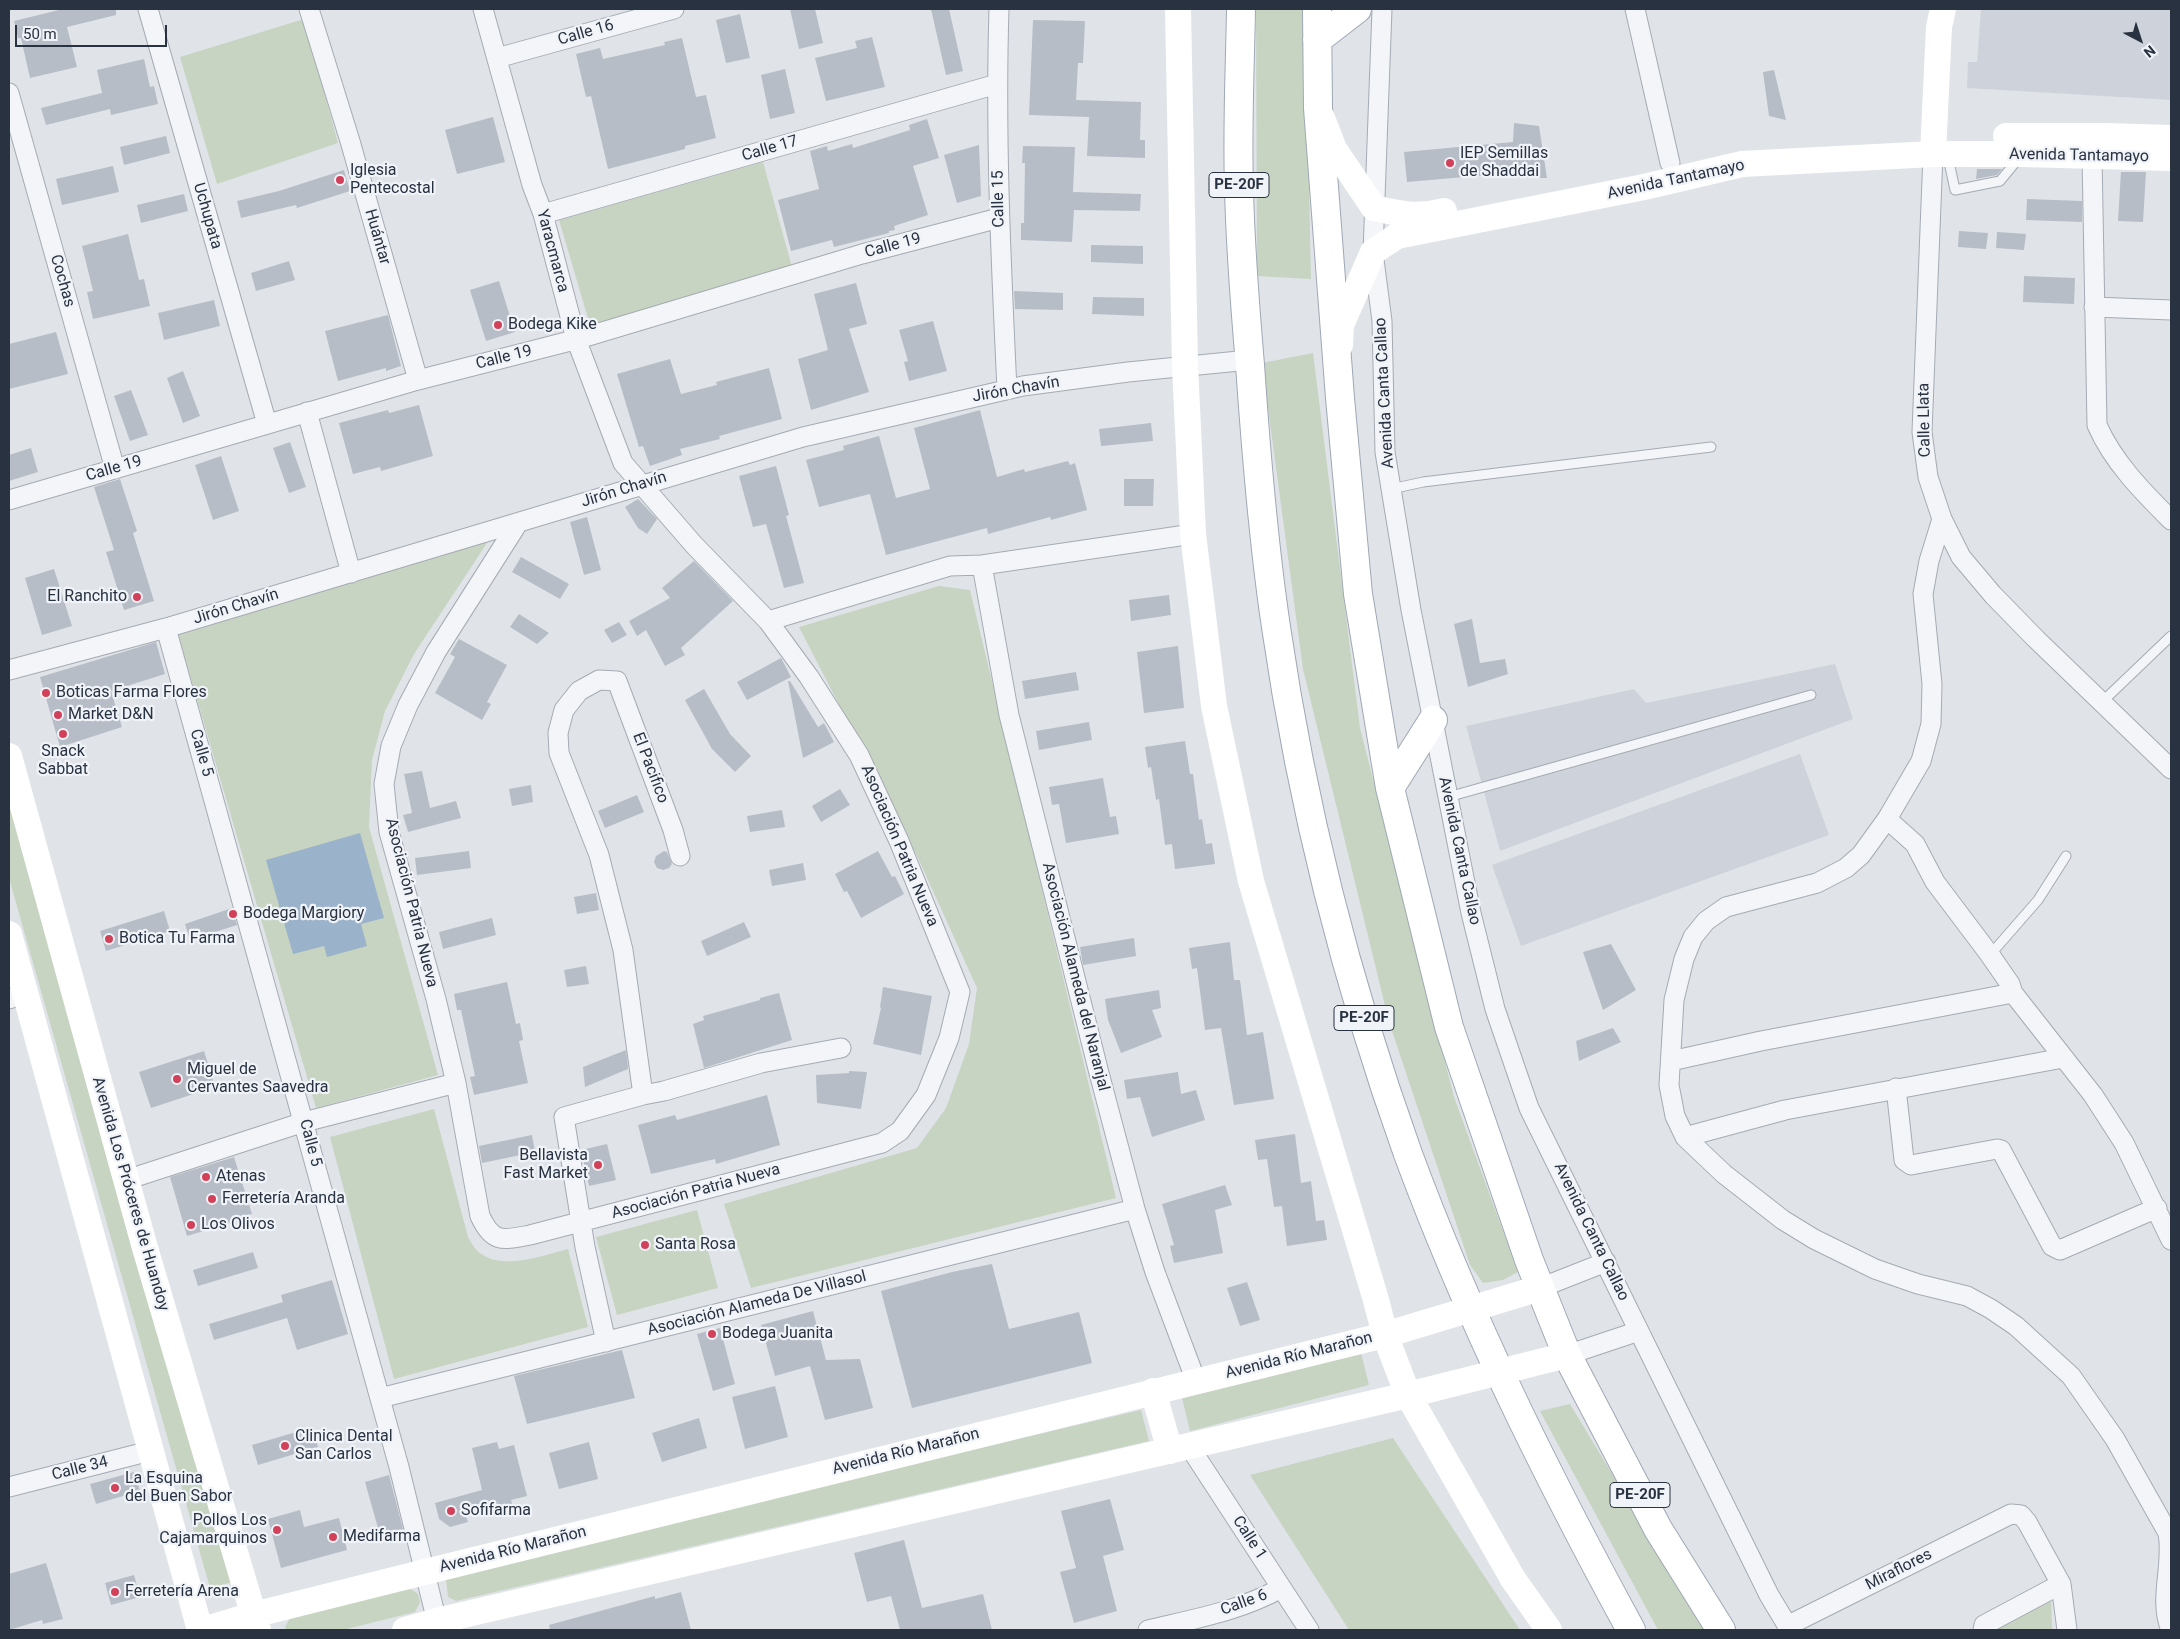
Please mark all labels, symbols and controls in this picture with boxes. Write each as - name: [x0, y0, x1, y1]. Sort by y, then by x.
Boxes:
- scale bar: [18, 15, 170, 47]
- north arrow: [2115, 15, 2165, 65]
- street label: Calle 16: [556, 16, 616, 50]
- text: 50 m: [23, 25, 57, 43]
- text: N: [2141, 42, 2159, 61]
- street label: Calle 17: [740, 132, 800, 166]
- place label: IEP Semillas de Shaddai: [1460, 144, 1548, 182]
- street label: Avenida Tantamayo: [2009, 145, 2149, 167]
- street label: Avenida Tantamayo: [1606, 156, 1746, 204]
- marker: IEP Semillas de Shaddai: [1444, 157, 1456, 169]
- place label: Iglesia Pentecostal: [350, 161, 435, 199]
- street label: Calle 15: [989, 170, 1009, 228]
- road number: PE-20F: [1209, 172, 1269, 198]
- marker: Iglesia Pentecostal: [334, 174, 346, 186]
- street label: Uchupata: [188, 181, 226, 251]
- street label: Huántar: [360, 207, 394, 267]
- street label: Yaracmarca: [532, 207, 572, 295]
- street label: Calle 19: [863, 229, 923, 263]
- street label: Cochas: [45, 253, 79, 309]
- place label: Bodega Kike: [508, 315, 597, 335]
- street label: Avenida Canta Callao: [1371, 317, 1399, 469]
- marker: Bodega Kike: [492, 319, 504, 331]
- street label: Calle 19: [474, 342, 534, 374]
- street label: Jirón Chavín: [971, 373, 1061, 407]
- street label: Calle Llata: [1915, 383, 1935, 457]
- street label: Calle 19: [84, 452, 144, 486]
- street label: Jirón Chavín: [579, 468, 669, 512]
- street label: Jirón Chavín: [191, 585, 281, 629]
- place label: El Ranchito: [47, 587, 127, 607]
- marker: El Ranchito: [131, 591, 143, 603]
- place label: Boticas Farma Flores: [56, 683, 207, 703]
- marker: Boticas Farma Flores: [40, 687, 52, 699]
- place label: Market D&N: [68, 705, 154, 725]
- marker: Market D&N: [52, 709, 64, 721]
- street label: Calle 5: [185, 727, 217, 779]
- marker: Snack Sabbat: [57, 728, 69, 740]
- street label: El Pacifico: [628, 730, 672, 806]
- place label: Snack Sabbat: [38, 742, 88, 780]
- street label: Asociación Patria Nueva: [856, 762, 942, 930]
- street label: Avenida Canta Callao: [1434, 775, 1484, 927]
- street label: Asociación Patria Nueva: [381, 816, 441, 990]
- street label: Asociación Alameda del Naranjal: [1037, 861, 1113, 1093]
- place label: Bodega Margiory: [243, 904, 364, 924]
- marker: Bodega Margiory: [227, 908, 239, 920]
- place label: Botica Tu Farma: [119, 929, 235, 949]
- marker: Botica Tu Farma: [103, 933, 115, 945]
- road number: PE-20F: [1334, 1006, 1394, 1030]
- place label: Miguel de Cervantes Saavedra: [187, 1060, 328, 1098]
- marker: Miguel de Cervantes Saavedra: [171, 1073, 183, 1085]
- street label: Avenida Los Próceres de Huandoy: [87, 1075, 173, 1313]
- street label: Calle 5: [294, 1117, 326, 1169]
- place label: Bellavista Fast Market: [503, 1146, 588, 1184]
- marker: Bellavista Fast Market: [592, 1159, 604, 1171]
- street label: Asociación Patria Nueva: [610, 1160, 782, 1224]
- street label: Avenida Canta Callao: [1549, 1160, 1633, 1304]
- place label: Atenas: [216, 1167, 266, 1187]
- marker: Atenas: [200, 1171, 212, 1183]
- place label: Ferretería Aranda: [222, 1189, 345, 1209]
- marker: Ferretería Aranda: [206, 1193, 218, 1205]
- place label: Los Olivos: [201, 1215, 275, 1235]
- marker: Los Olivos: [185, 1219, 197, 1231]
- place label: Santa Rosa: [655, 1235, 736, 1255]
- marker: Santa Rosa: [639, 1239, 651, 1251]
- street label: Asociación Alameda De Villasol: [646, 1267, 868, 1341]
- place label: Bodega Juanita: [722, 1324, 833, 1344]
- marker: Bodega Juanita: [706, 1328, 718, 1340]
- street label: Avenida Río Marañon: [1224, 1328, 1374, 1384]
- street label: Avenida Río Marañon: [831, 1424, 981, 1480]
- place label: Clinica Dental San Carlos: [295, 1427, 393, 1465]
- marker: Clinica Dental San Carlos: [279, 1440, 291, 1452]
- street label: Calle 34: [50, 1453, 110, 1485]
- place label: La Esquina del Buen Sabor: [125, 1469, 232, 1507]
- marker: La Esquina del Buen Sabor: [109, 1482, 121, 1494]
- road number: PE-20F: [1610, 1482, 1670, 1508]
- place label: Sofifarma: [461, 1501, 531, 1521]
- marker: Sofifarma: [445, 1505, 457, 1517]
- place label: Pollos Los Cajamarquinos: [159, 1511, 267, 1549]
- street label: Calle 1: [1228, 1512, 1270, 1564]
- street label: Avenida Río Marañon: [438, 1522, 588, 1578]
- marker: Pollos Los Cajamarquinos: [271, 1524, 283, 1536]
- place label: Medifarma: [343, 1527, 421, 1547]
- marker: Medifarma: [327, 1531, 339, 1543]
- street label: Miraflores: [1863, 1545, 1935, 1595]
- place label: Ferretería Arena: [125, 1582, 239, 1602]
- marker: Ferretería Arena: [109, 1586, 121, 1598]
- street label: Calle 6: [1218, 1586, 1270, 1620]

